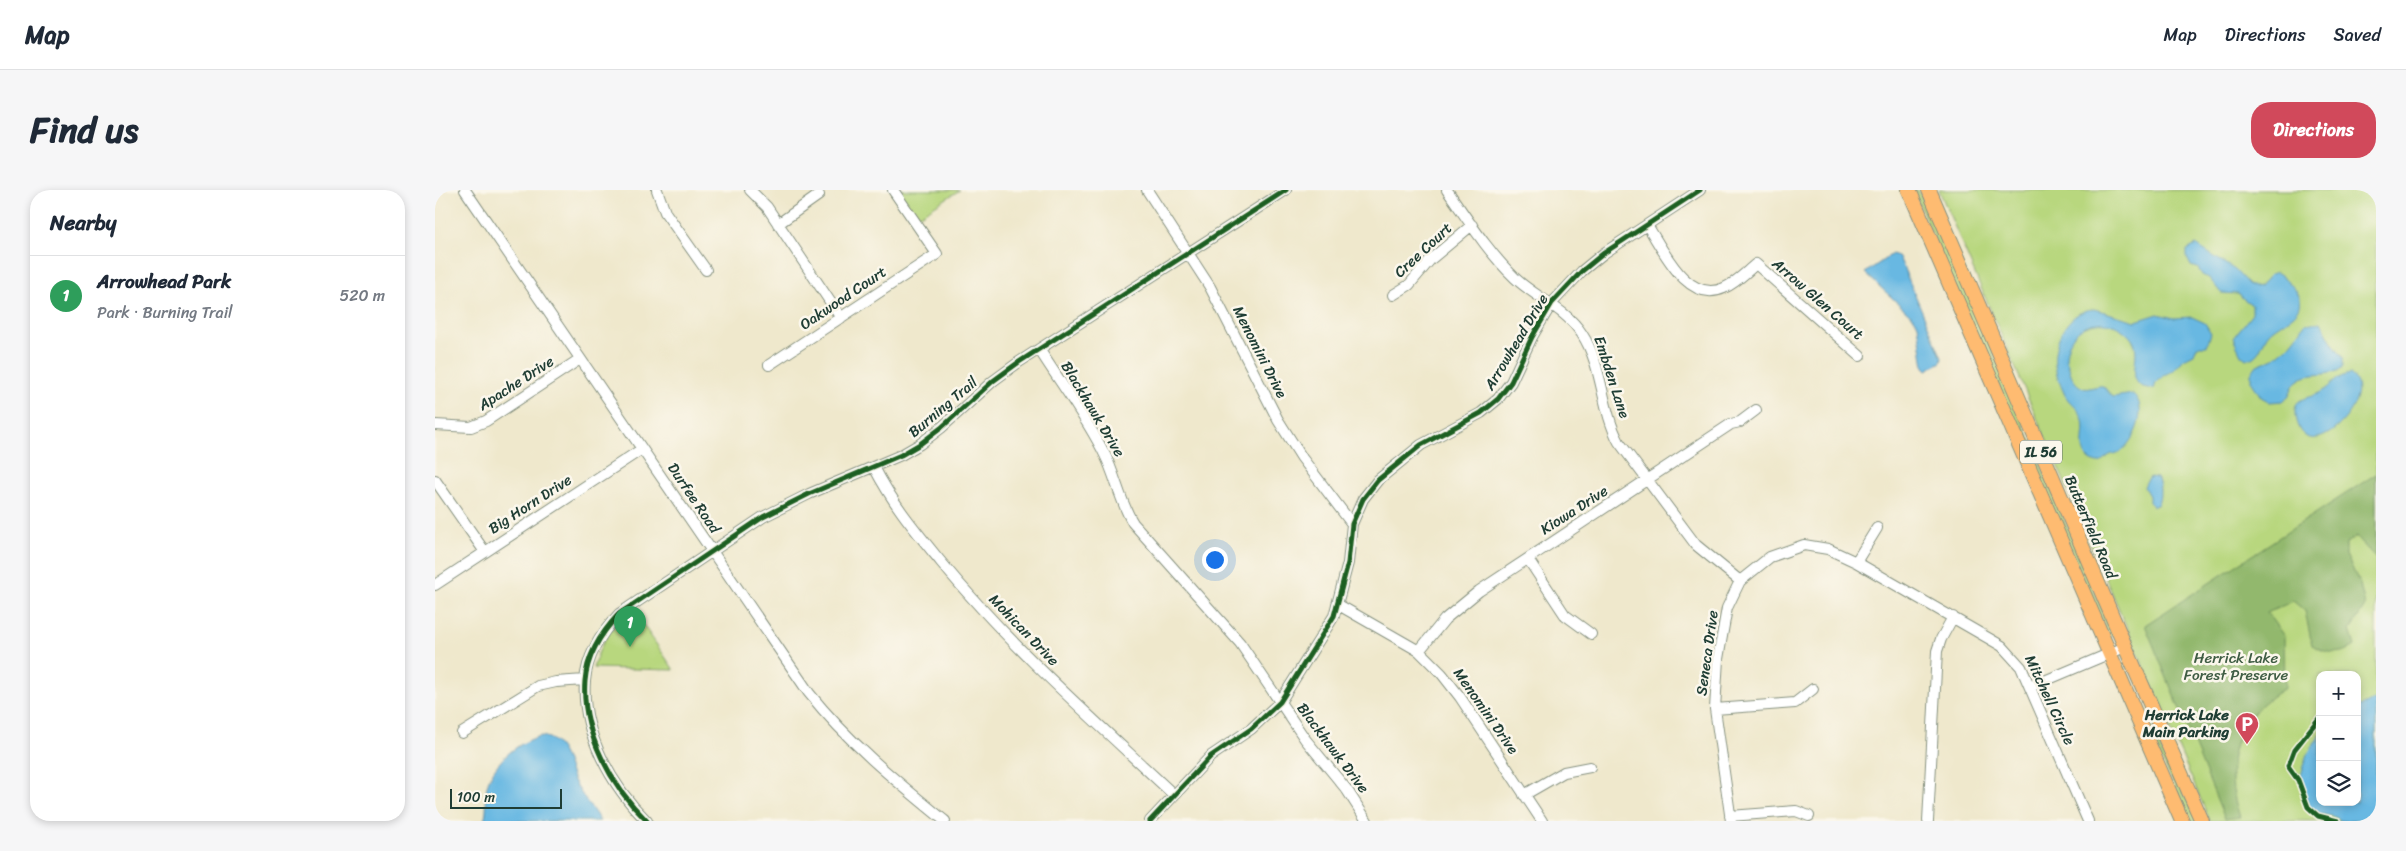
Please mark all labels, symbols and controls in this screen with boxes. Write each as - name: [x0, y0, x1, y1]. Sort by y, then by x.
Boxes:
- text: Map: [25, 14, 69, 56]
- text: Map: [2164, 19, 2197, 51]
- text: Directions: [2225, 19, 2306, 51]
- text: Saved: [2334, 19, 2381, 51]
- text: Find us: [30, 99, 138, 161]
- button: Directions: [2251, 102, 2376, 158]
- text: Nearby: [50, 204, 116, 242]
- street label: Cree Court: [1388, 216, 1459, 284]
- street label: Arrow Glen Court: [1765, 251, 1870, 347]
- street label: Oakwood Court: [794, 259, 892, 337]
- text: Arrowhead Park: [97, 265, 231, 298]
- text: 1: [63, 281, 69, 310]
- text: 520 m: [339, 281, 385, 310]
- street label: Arrowhead Drive: [1476, 288, 1555, 396]
- text: Park · Burning Trail: [97, 298, 233, 327]
- street label: Menomini Drive: [1225, 301, 1295, 403]
- street label: Embden Lane: [1586, 332, 1638, 422]
- street label: Apache Drive: [472, 348, 559, 418]
- street label: Blackhawk Drive: [1054, 356, 1132, 462]
- street label: Burning Trail: [902, 369, 984, 444]
- road number: IL 56: [2020, 440, 2062, 464]
- street label: Durfee Road: [661, 457, 728, 540]
- street label: Big Horn Drive: [483, 467, 577, 541]
- street label: Butterfield Road: [2057, 471, 2125, 584]
- street label: Kiowa Drive: [1535, 478, 1613, 542]
- your location: [1202, 547, 1228, 573]
- street label: Mohican Drive: [982, 588, 1066, 673]
- pin: 1: [614, 606, 646, 647]
- street label: Seneca Drive: [1688, 608, 1726, 697]
- park label: Herrick Lake Forest Preserve: [2184, 645, 2289, 688]
- street label: Mitchell Circle: [2018, 650, 2083, 750]
- street label: Menomini Drive: [1446, 662, 1526, 760]
- map controls: [2316, 671, 2361, 806]
- button: +: [2316, 671, 2361, 716]
- street label: Blackhawk Drive: [1290, 697, 1376, 799]
- place label: Herrick Lake Main Parking: [2142, 702, 2229, 745]
- parking icon: Herrick Lake Main Parking: [2234, 711, 2260, 745]
- button: −: [2316, 716, 2361, 761]
- button: layers: [2316, 761, 2361, 806]
- text: 100 m: [457, 785, 495, 810]
- scale bar: [450, 786, 563, 809]

